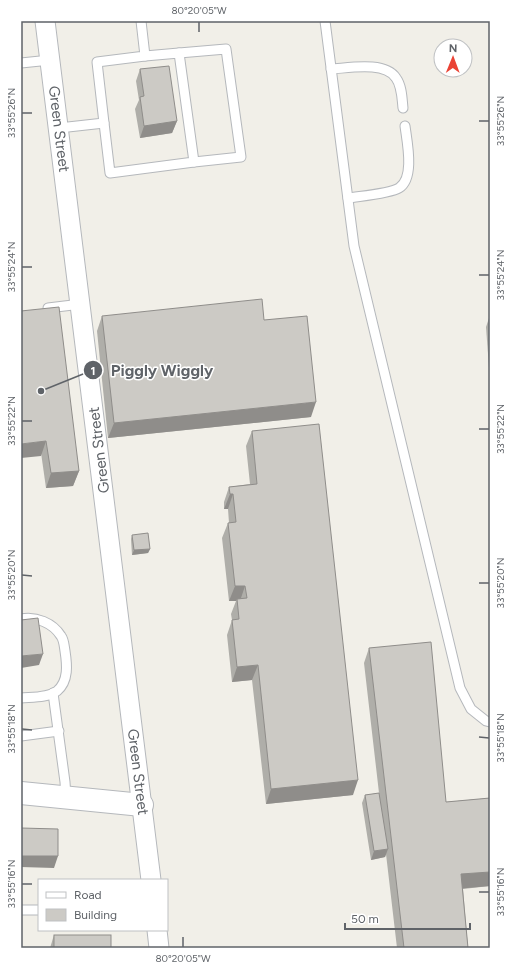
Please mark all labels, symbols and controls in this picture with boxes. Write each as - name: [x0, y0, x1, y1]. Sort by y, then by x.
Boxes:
- text: 80°20'05"W: [171, 4, 227, 17]
- north arrow: [433, 38, 473, 78]
- text: N: [449, 42, 458, 55]
- street label: Green Street: [45, 85, 73, 174]
- text: 33°55'26"N: [5, 88, 18, 138]
- text: 33°55'26"N: [494, 96, 507, 146]
- text: 33°55'24"N: [5, 242, 18, 292]
- text: 33°55'24"N: [494, 250, 507, 300]
- callout: Piggly Wiggly: [83, 356, 222, 384]
- text: Piggly Wiggly: [111, 361, 214, 380]
- text: 1: [90, 364, 96, 378]
- text: 33°55'22"N: [5, 396, 18, 446]
- text: 33°55'22"N: [494, 404, 507, 454]
- street label: Green Street: [85, 405, 113, 494]
- text: 33°55'20"N: [5, 549, 18, 601]
- text: 33°55'20"N: [494, 557, 507, 609]
- text: 33°55'18"N: [5, 704, 18, 754]
- text: 33°55'18"N: [494, 713, 507, 763]
- street label: Green Street: [124, 728, 152, 817]
- text: 33°55'16"N: [5, 860, 18, 908]
- text: 33°55'16"N: [494, 868, 507, 916]
- legend: [38, 879, 168, 931]
- text: Road: [74, 888, 102, 902]
- scale bar: [345, 905, 470, 931]
- text: Building: [74, 908, 117, 922]
- text: 50 m: [351, 912, 379, 926]
- text: 80°20'05"W: [155, 952, 211, 965]

